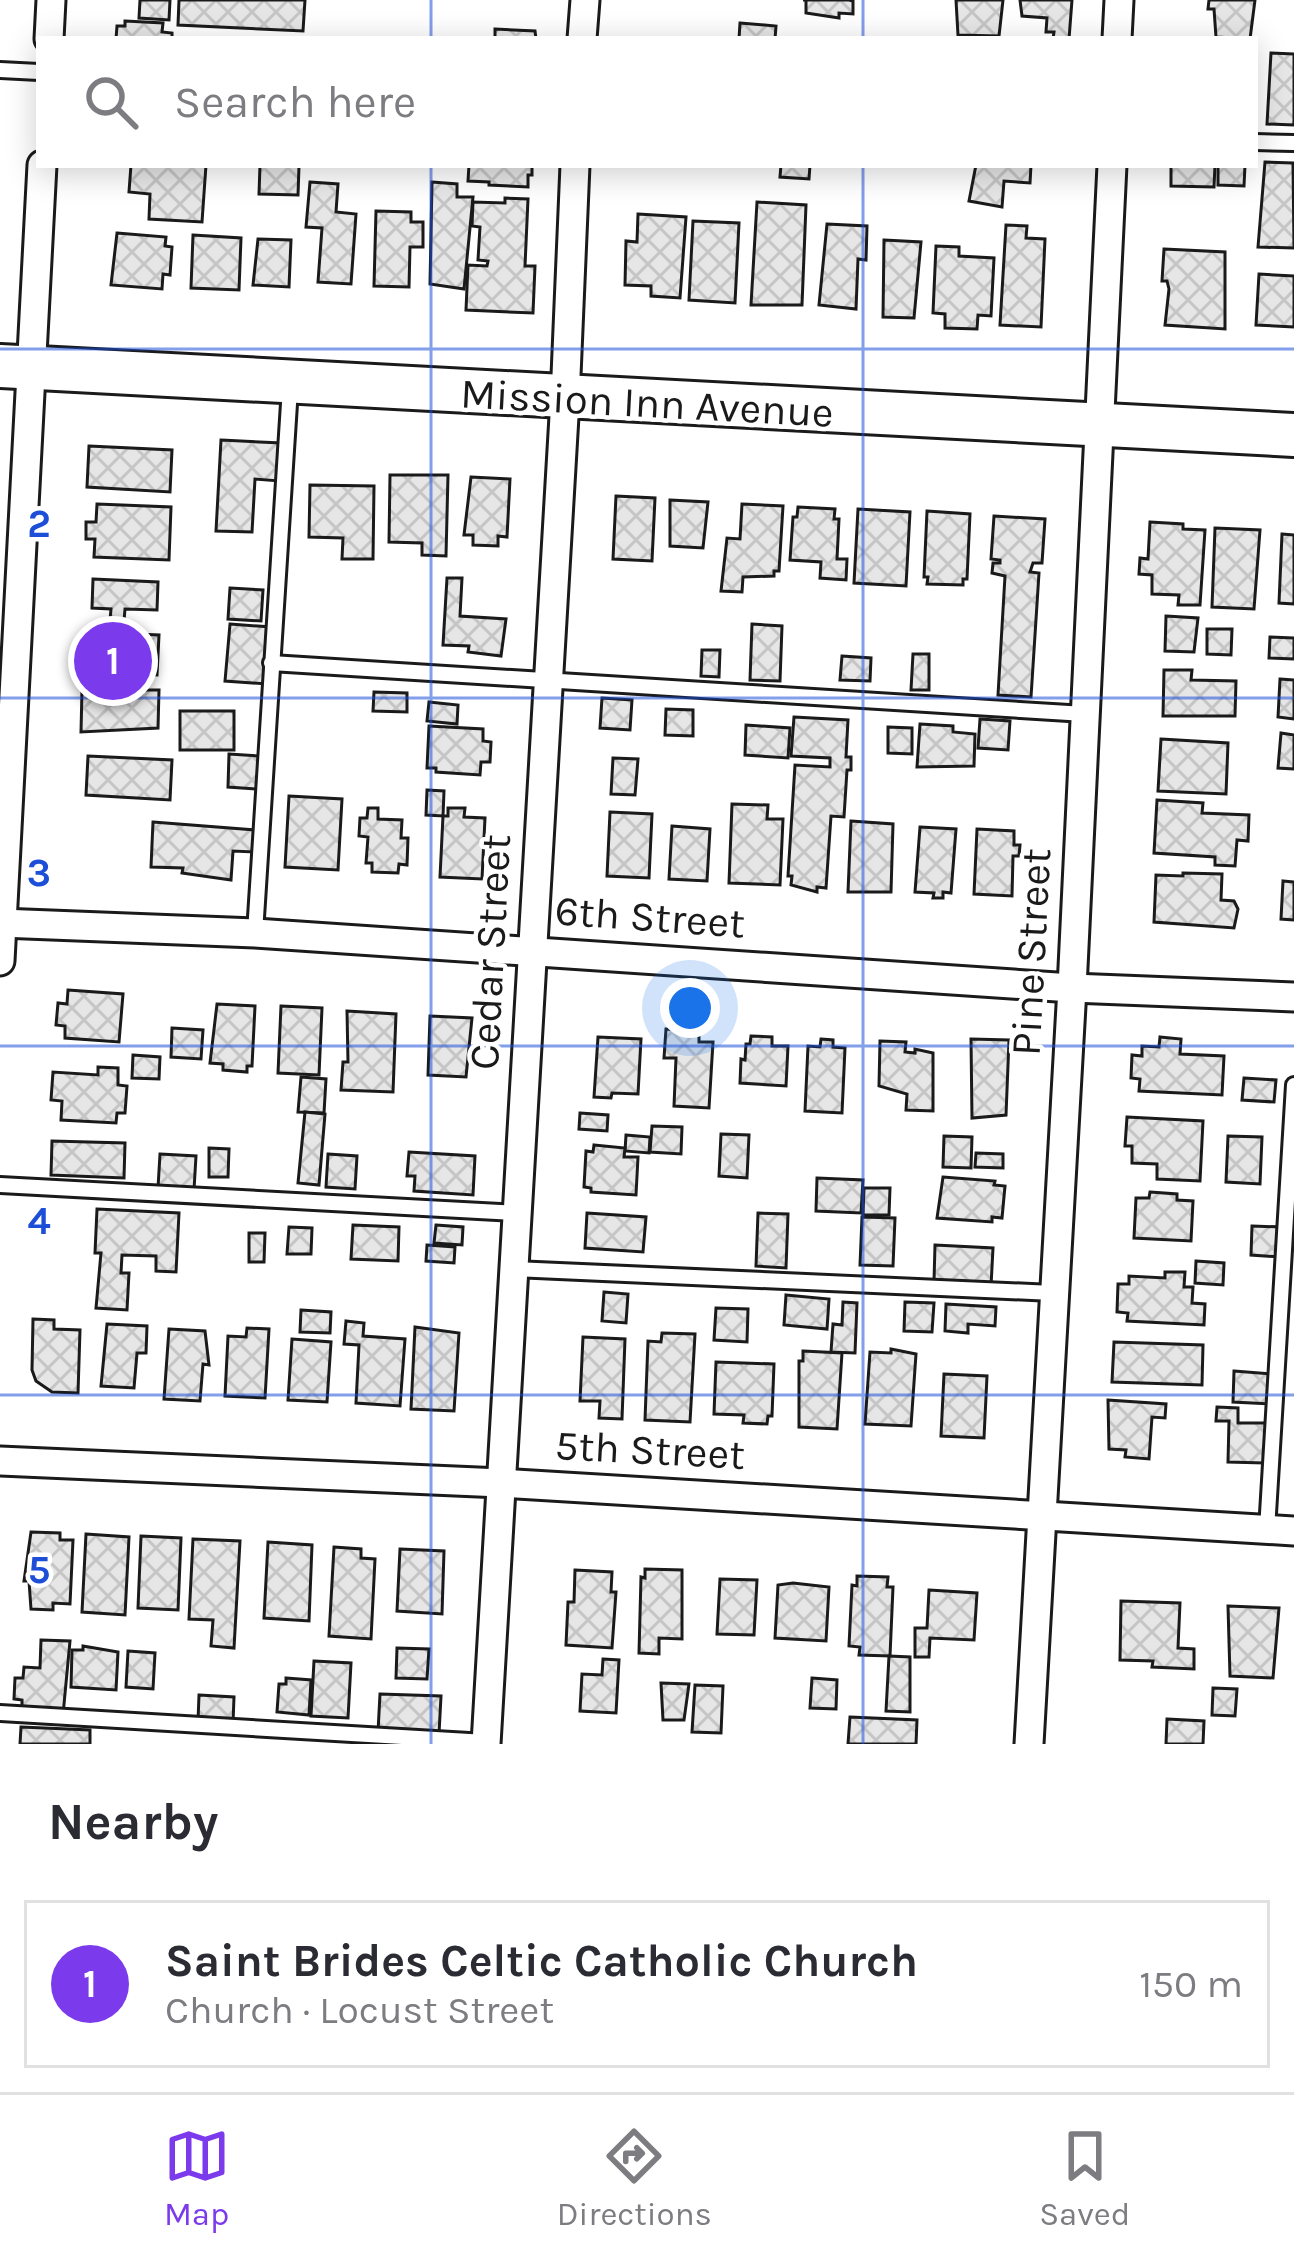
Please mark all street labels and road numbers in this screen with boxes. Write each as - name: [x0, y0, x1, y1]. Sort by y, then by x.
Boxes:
- street label: Mission Inn Avenue: [459, 368, 835, 438]
- street label: Cedar Street: [459, 833, 521, 1071]
- street label: Pine Street: [1001, 847, 1061, 1057]
- street label: 6th Street: [553, 885, 747, 949]
- street label: 5th Street: [554, 1420, 746, 1480]

